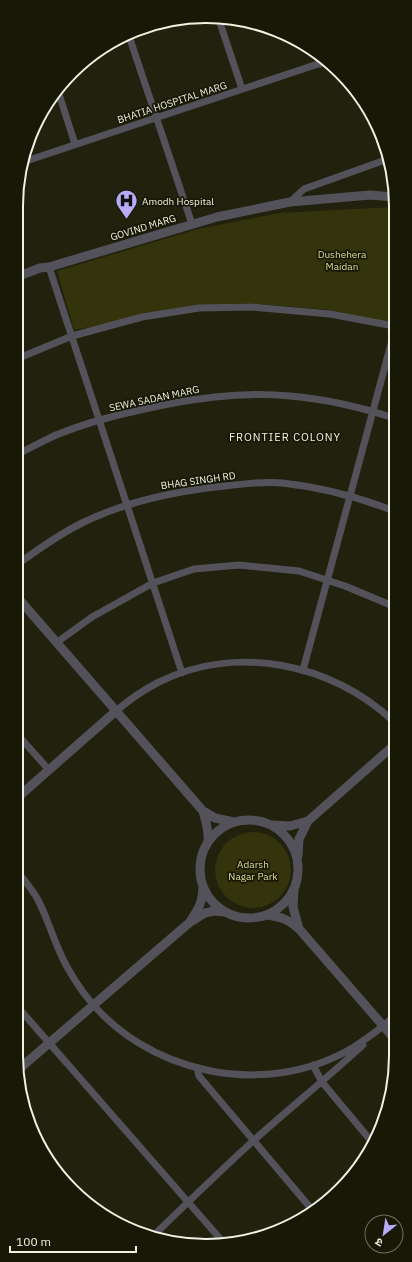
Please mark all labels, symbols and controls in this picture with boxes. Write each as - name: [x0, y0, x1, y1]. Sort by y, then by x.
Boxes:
- street label: BHATIA HOSPITAL MARG: [116, 79, 229, 126]
- hospital icon: Amodh Hospital: [113, 188, 139, 221]
- place label: Amodh Hospital: [142, 195, 214, 208]
- street label: GOVIND MARG: [109, 211, 178, 244]
- park label: Dushehera Maidan: [318, 248, 367, 273]
- street label: SEWA SADAN MARG: [108, 383, 200, 414]
- district label: FRONTIER COLONY: [229, 430, 341, 444]
- street label: BHAG SINGH RD: [160, 469, 237, 492]
- park label: Adarsh Nagar Park: [228, 858, 278, 883]
- north arrow: [364, 1214, 404, 1254]
- scale bar: [10, 1228, 136, 1254]
- text: 100 m: [16, 1234, 51, 1249]
- text: उ: [372, 1235, 385, 1250]

